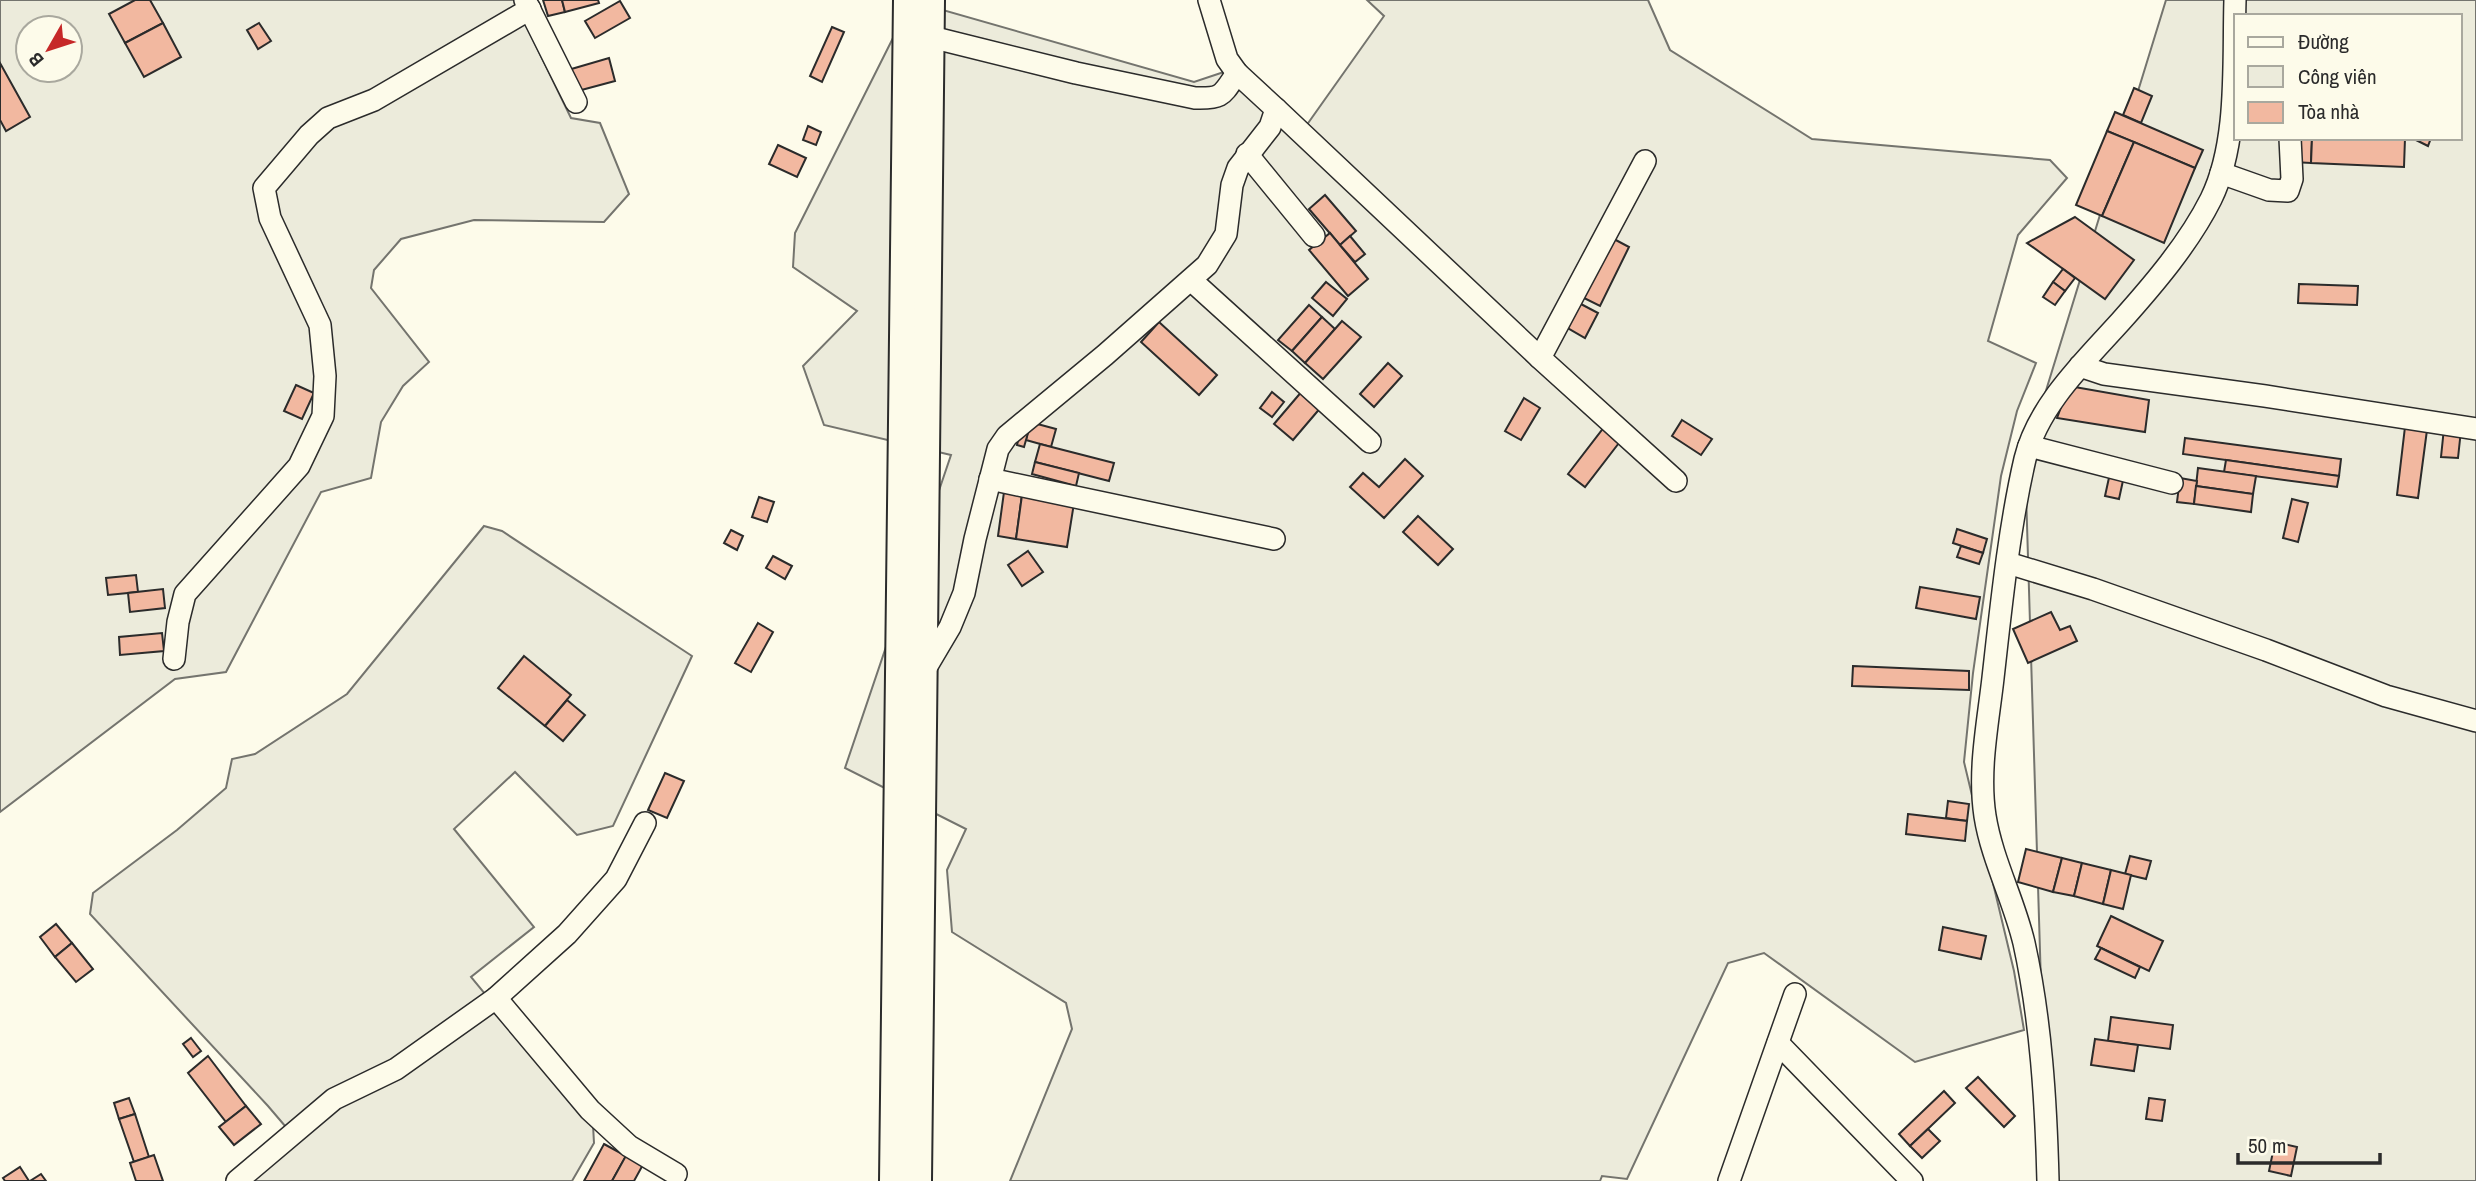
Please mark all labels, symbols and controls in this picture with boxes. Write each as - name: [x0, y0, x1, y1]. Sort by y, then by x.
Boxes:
- north arrow: [14, 14, 84, 84]
- legend: [2234, 14, 2462, 140]
- text: Đường: [2298, 27, 2349, 56]
- text: B: [22, 47, 49, 72]
- text: Công viên: [2298, 62, 2377, 91]
- text: Tòa nhà: [2298, 97, 2360, 126]
- scale bar: [2238, 1122, 2380, 1166]
- text: 50 m: [2248, 1131, 2286, 1160]

